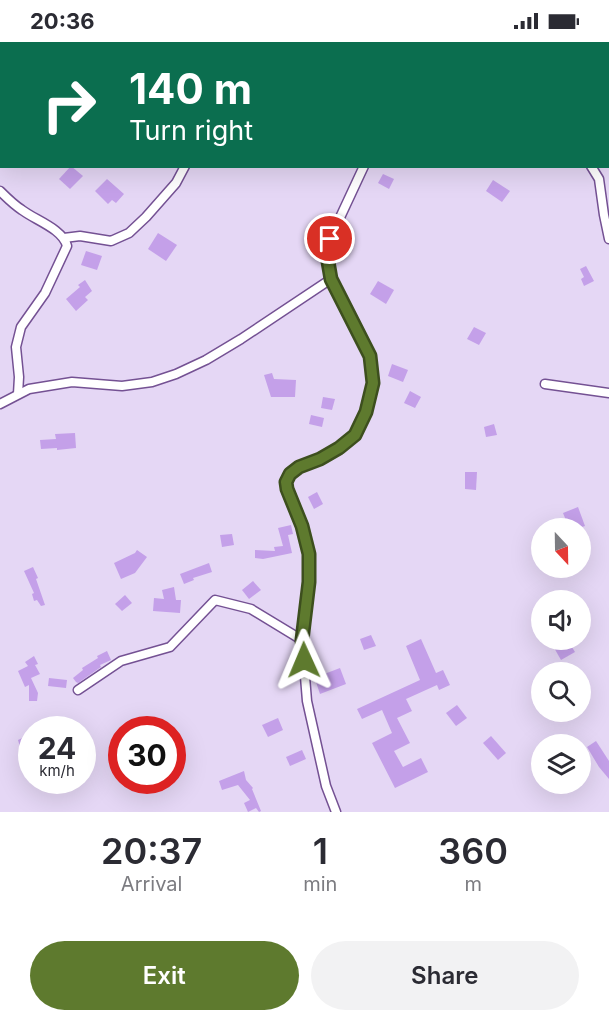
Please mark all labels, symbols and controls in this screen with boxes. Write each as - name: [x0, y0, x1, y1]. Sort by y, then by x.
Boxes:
- text: 20:36: [30, 8, 95, 34]
- text: 140 m: [129, 63, 252, 114]
- icon: right: [30, 66, 108, 144]
- text: Turn right: [129, 114, 253, 147]
- pin: [304, 213, 355, 264]
- icon: arrive: [313, 222, 346, 255]
- north arrow: [531, 518, 591, 578]
- map controls: [531, 518, 591, 794]
- button: sound: [531, 590, 591, 650]
- position arrow: [272, 628, 336, 692]
- button: search: [531, 662, 591, 722]
- speed limit sign: 30: [108, 716, 186, 794]
- text: 24: [38, 730, 76, 766]
- button: layers: [531, 734, 591, 794]
- text: km/h: [39, 761, 75, 780]
- text: 20:37: [101, 829, 202, 873]
- text: 1: [313, 829, 328, 873]
- text: 360: [438, 829, 508, 873]
- text: Arrival: [121, 872, 182, 896]
- text: min: [303, 872, 337, 896]
- text: m: [464, 872, 482, 896]
- button: Exit: [30, 941, 299, 1010]
- button: Share: [311, 941, 579, 1010]

